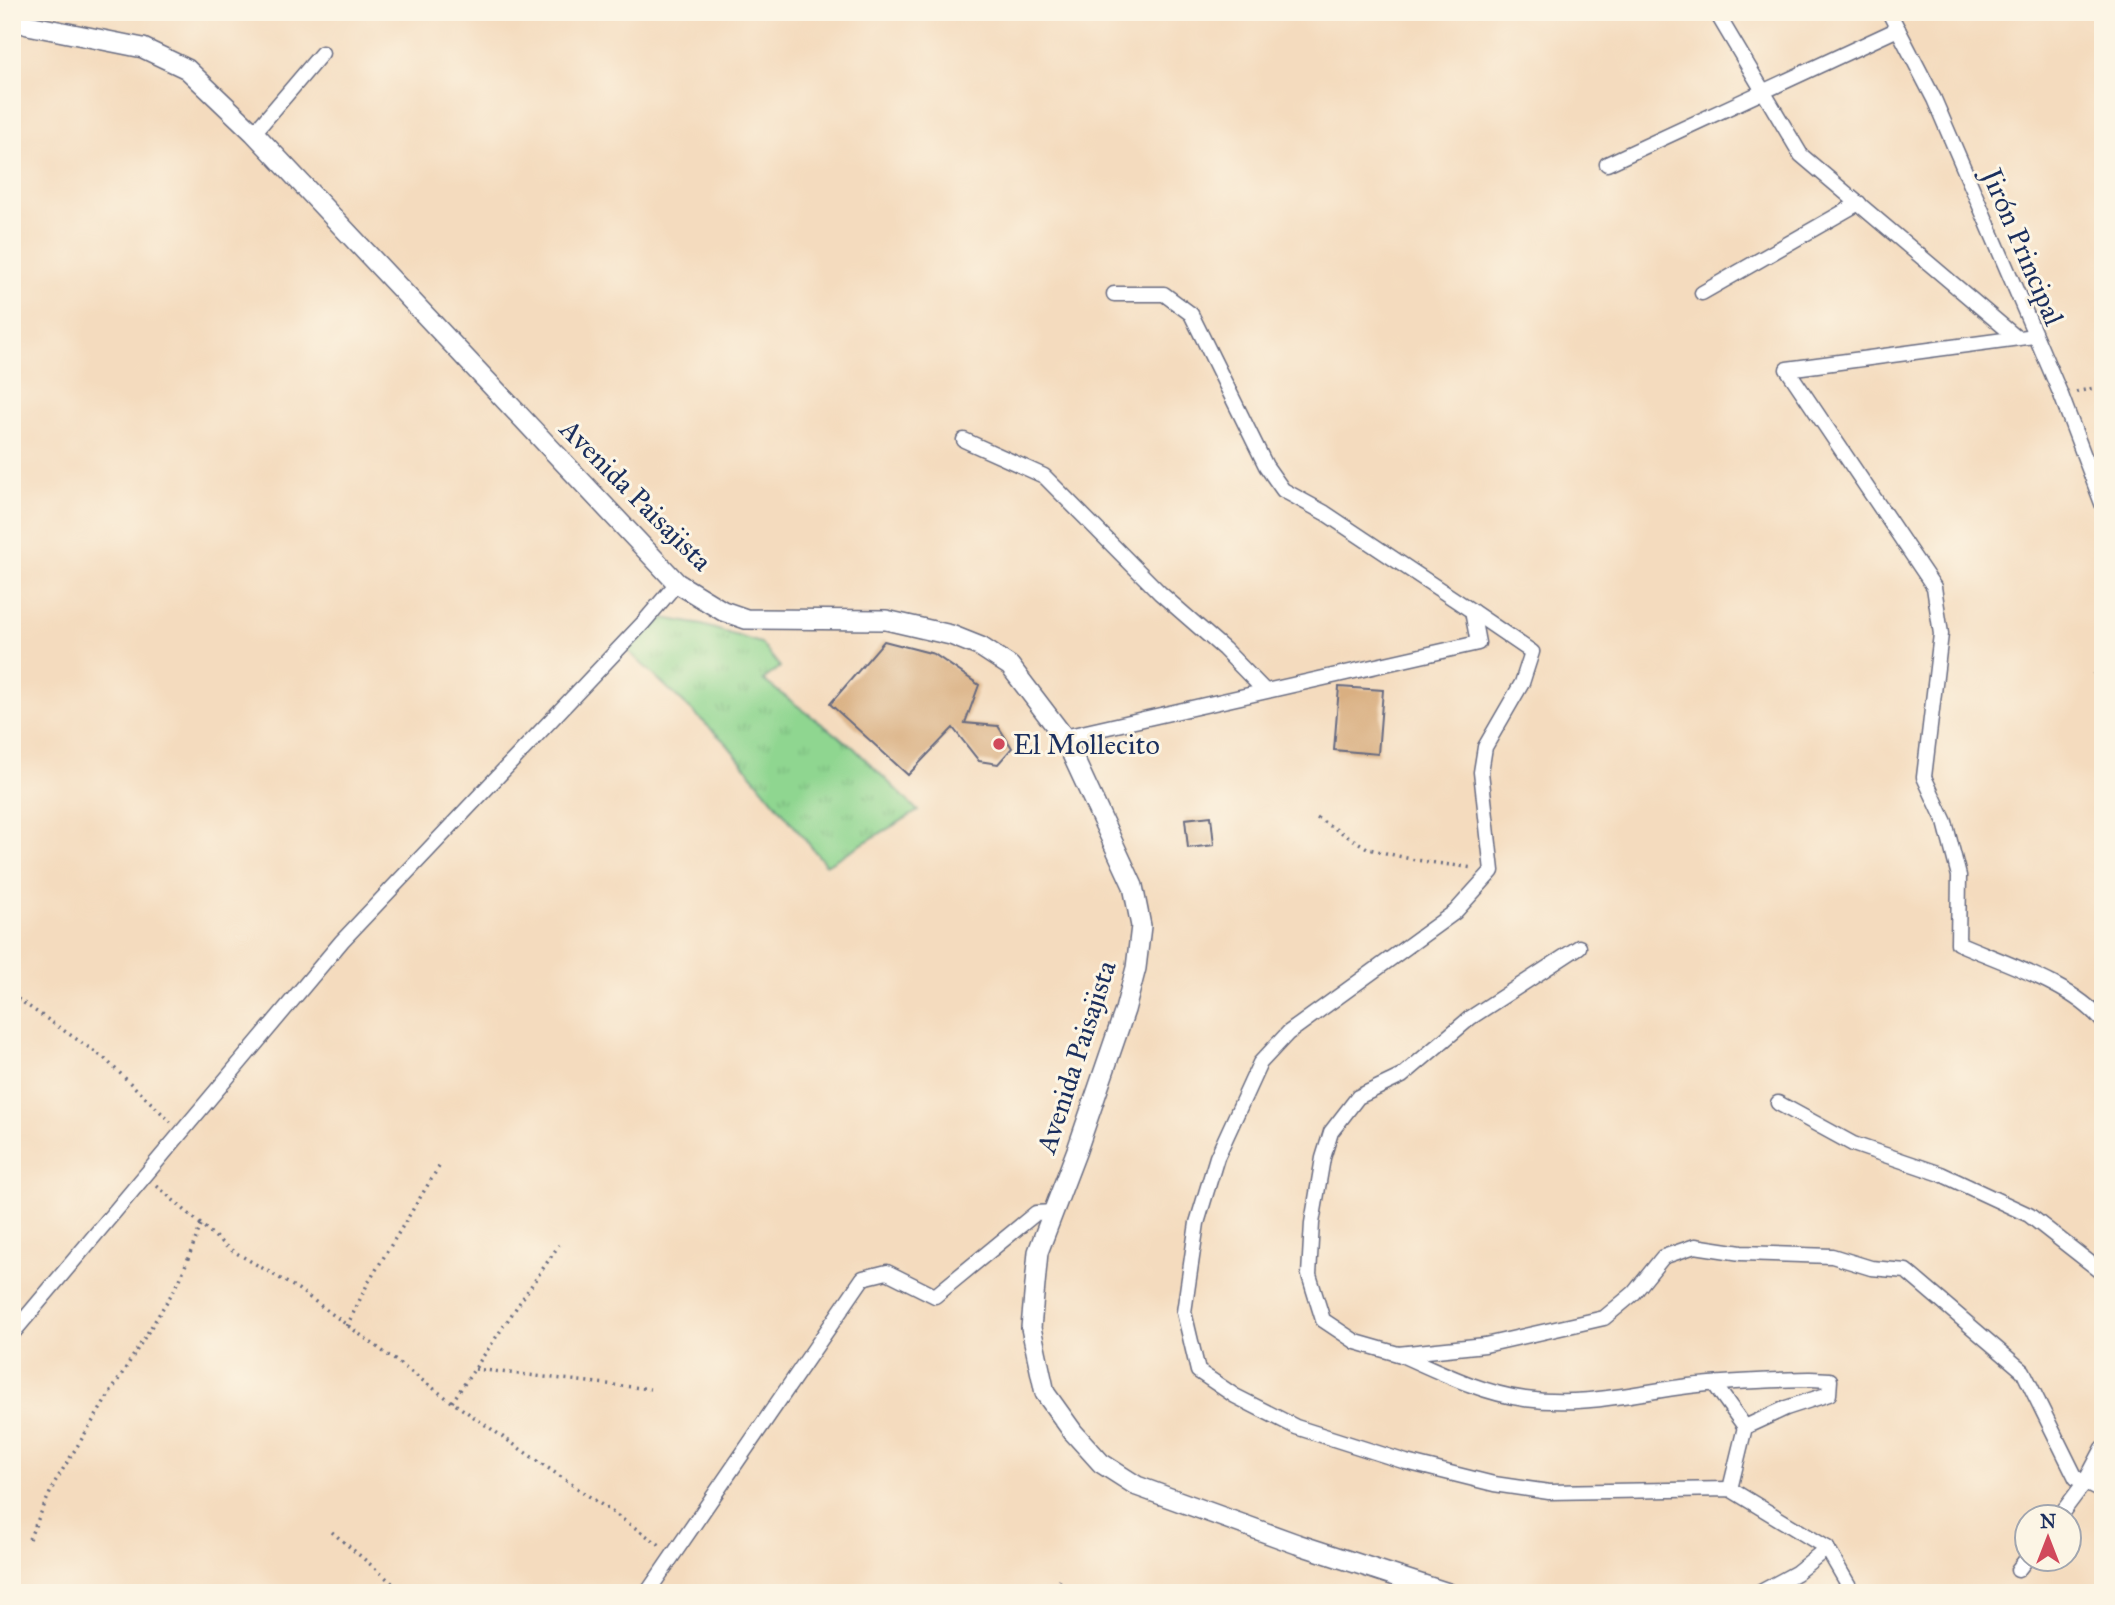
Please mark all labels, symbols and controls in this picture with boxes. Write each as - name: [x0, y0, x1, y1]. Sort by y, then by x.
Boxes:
- street label: Jirón Principal: [1973, 161, 2072, 331]
- street label: Avenida Paisajista: [552, 411, 719, 578]
- place label: El Mollecito: [1013, 727, 1160, 762]
- marker: El Mollecito: [991, 736, 1007, 752]
- street label: Avenida Paisajista: [1028, 956, 1124, 1159]
- north arrow: [2014, 1504, 2084, 1574]
- text: N: [2040, 1510, 2056, 1533]

